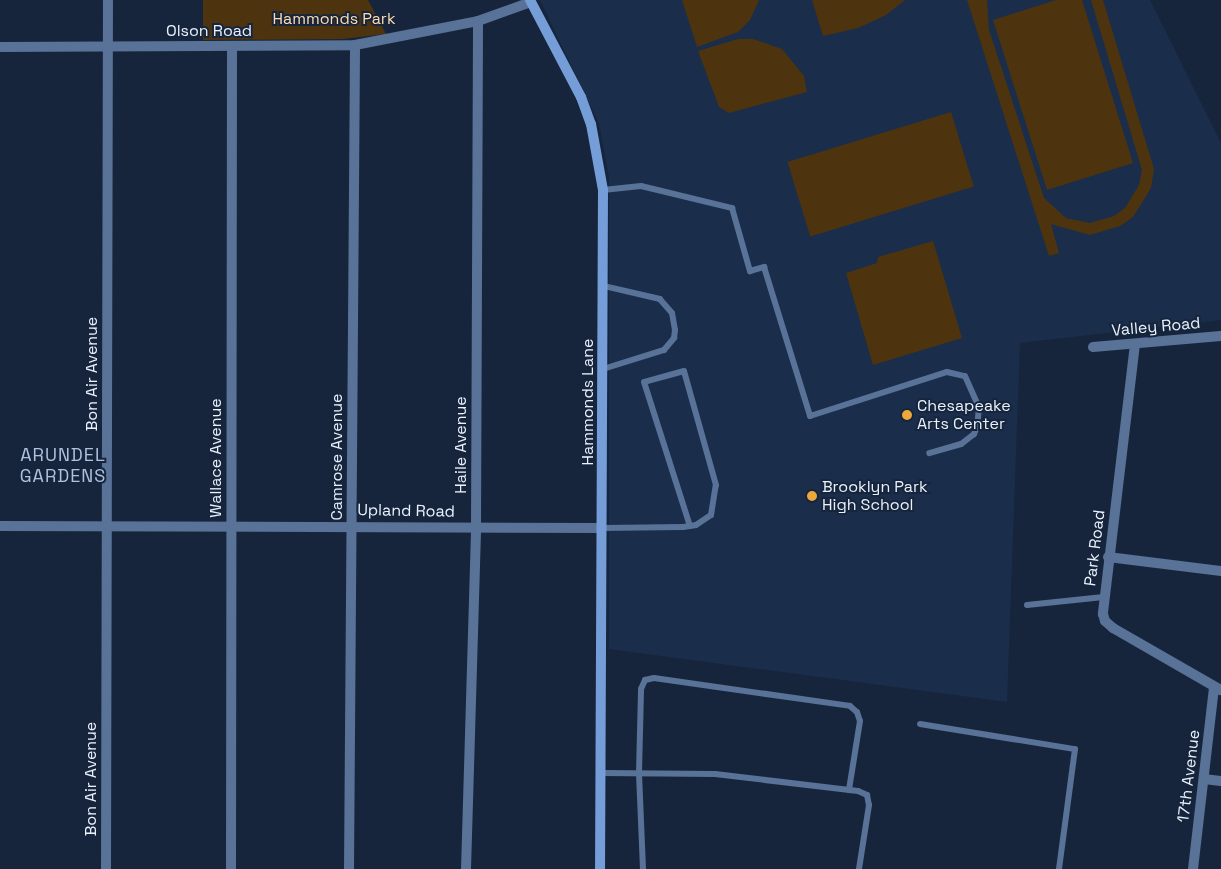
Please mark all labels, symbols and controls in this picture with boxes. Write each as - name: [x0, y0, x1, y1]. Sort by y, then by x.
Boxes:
- park label: Hammonds Park: [272, 9, 396, 29]
- street label: Olson Road: [166, 21, 252, 41]
- street label: Valley Road: [1111, 314, 1201, 340]
- street label: Bon Air Avenue: [82, 316, 102, 432]
- street label: Hammonds Lane: [578, 339, 598, 465]
- street label: Camrose Avenue: [327, 393, 347, 521]
- street label: Haile Avenue: [451, 396, 471, 494]
- place label: Chesapeake Arts Center: [917, 396, 1011, 434]
- street label: Wallace Avenue: [206, 398, 226, 518]
- marker: Chesapeake Arts Center: [901, 409, 913, 421]
- district label: ARUNDEL GARDENS: [19, 445, 107, 488]
- place label: Brooklyn Park High School: [822, 477, 928, 515]
- marker: Brooklyn Park High School: [806, 490, 818, 502]
- street label: Upland Road: [357, 501, 455, 521]
- street label: Park Road: [1081, 509, 1109, 587]
- street label: Bon Air Avenue: [81, 721, 101, 837]
- street label: 17th Avenue: [1174, 728, 1204, 824]

